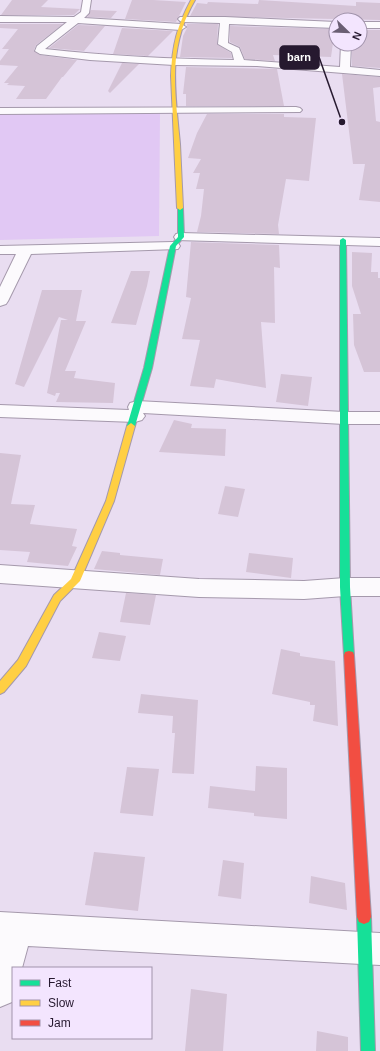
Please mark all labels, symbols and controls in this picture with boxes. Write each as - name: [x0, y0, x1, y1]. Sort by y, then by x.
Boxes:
- north arrow: [328, 12, 368, 52]
- text: N: [350, 30, 364, 42]
- callout: barn: [280, 46, 319, 69]
- text: barn: [287, 51, 311, 63]
- legend: [12, 967, 152, 1039]
- text: Fast: [48, 976, 72, 990]
- text: Slow: [48, 996, 74, 1010]
- text: Jam: [48, 1016, 71, 1030]

